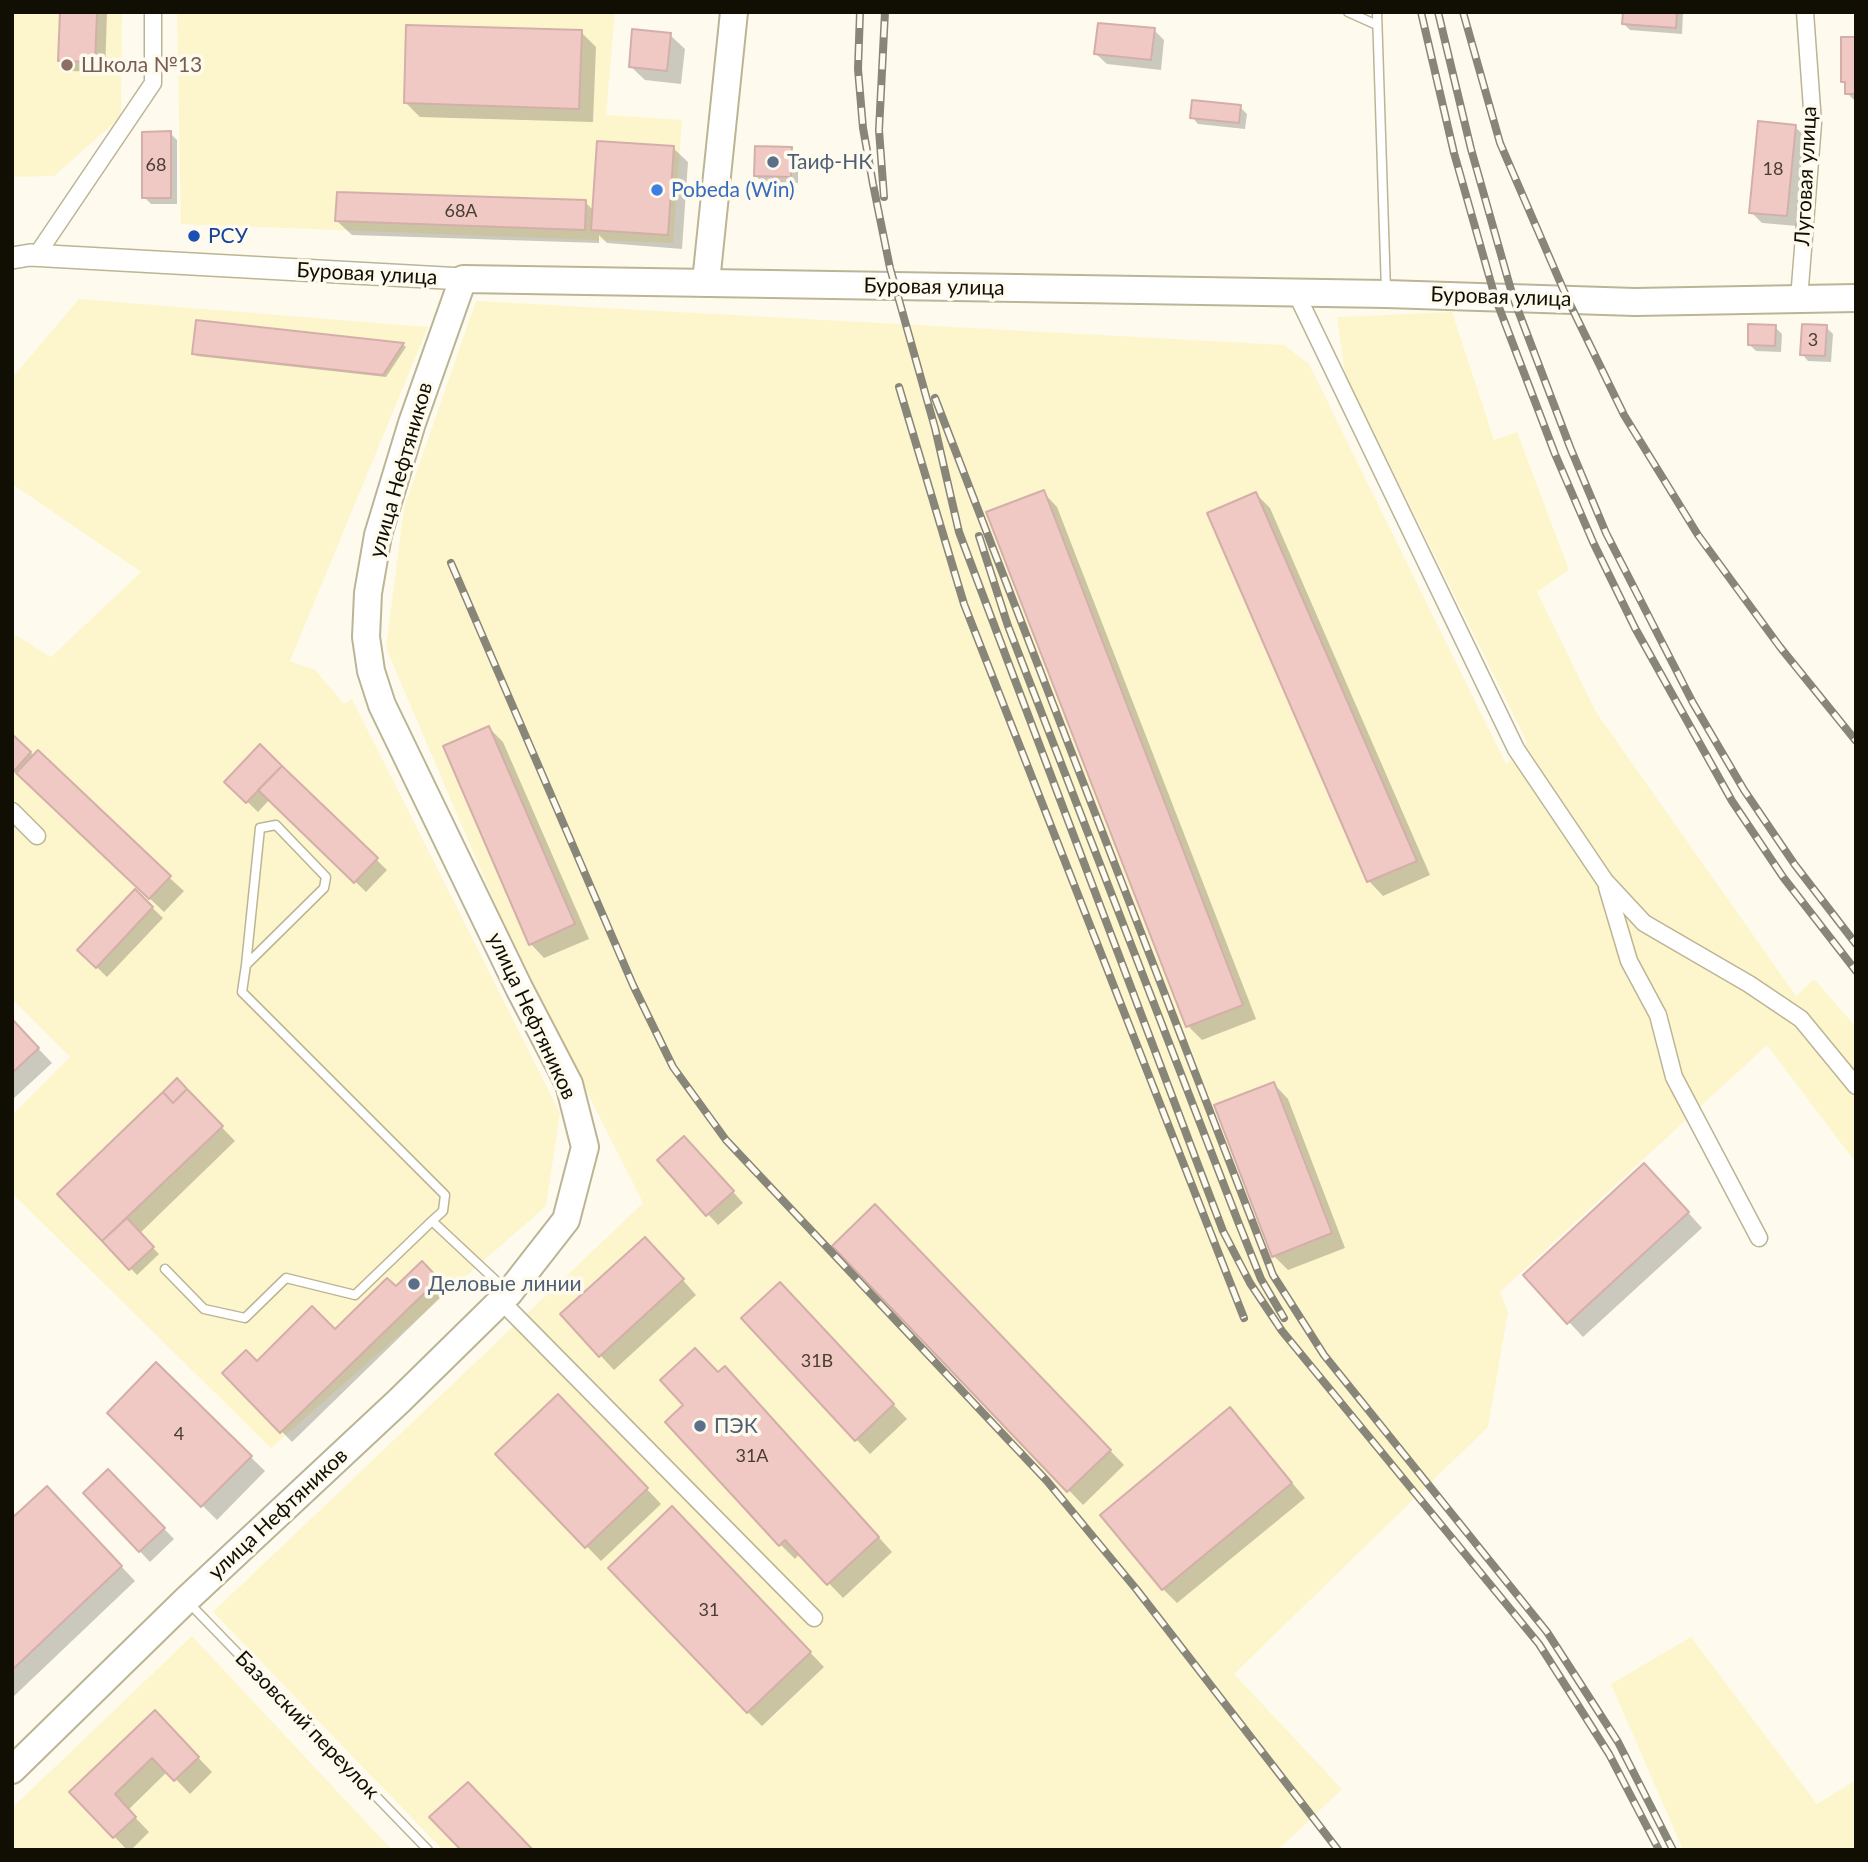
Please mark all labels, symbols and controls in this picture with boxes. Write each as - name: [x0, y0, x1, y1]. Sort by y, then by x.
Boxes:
- place label: Школа №13: [81, 52, 202, 78]
- marker: Школа №13: [59, 57, 75, 73]
- street label: Луговая улица: [1790, 106, 1822, 246]
- place label: Таиф-НК: [787, 149, 872, 175]
- house number: 68: [146, 154, 166, 176]
- marker: Таиф-НК: [765, 154, 781, 170]
- house number: 18: [1763, 158, 1783, 180]
- place label: Pobeda (Win): [671, 177, 795, 203]
- marker: Pobeda (Win): [649, 182, 665, 198]
- house number: 68А: [444, 200, 478, 222]
- place label: РСУ: [208, 223, 248, 249]
- marker: РСУ: [186, 228, 202, 244]
- street label: Буровая улица: [296, 258, 438, 290]
- street label: Буровая улица: [863, 273, 1005, 301]
- street label: Буровая улица: [1430, 282, 1572, 312]
- house number: 3: [1808, 329, 1818, 351]
- street label: улица Нефтяников: [364, 379, 438, 561]
- street label: улица Нефтяников: [482, 929, 582, 1103]
- place label: Деловые линии: [428, 1271, 582, 1297]
- marker: Деловые линии: [406, 1276, 422, 1292]
- house number: 31В: [801, 1350, 833, 1372]
- place label: ПЭК: [714, 1413, 758, 1439]
- marker: ПЭК: [692, 1418, 708, 1434]
- house number: 4: [174, 1423, 184, 1445]
- street label: улица Нефтяников: [203, 1443, 353, 1585]
- house number: 31А: [735, 1445, 769, 1467]
- house number: 31: [699, 1599, 719, 1621]
- street label: Базовский переулок: [230, 1646, 384, 1804]

